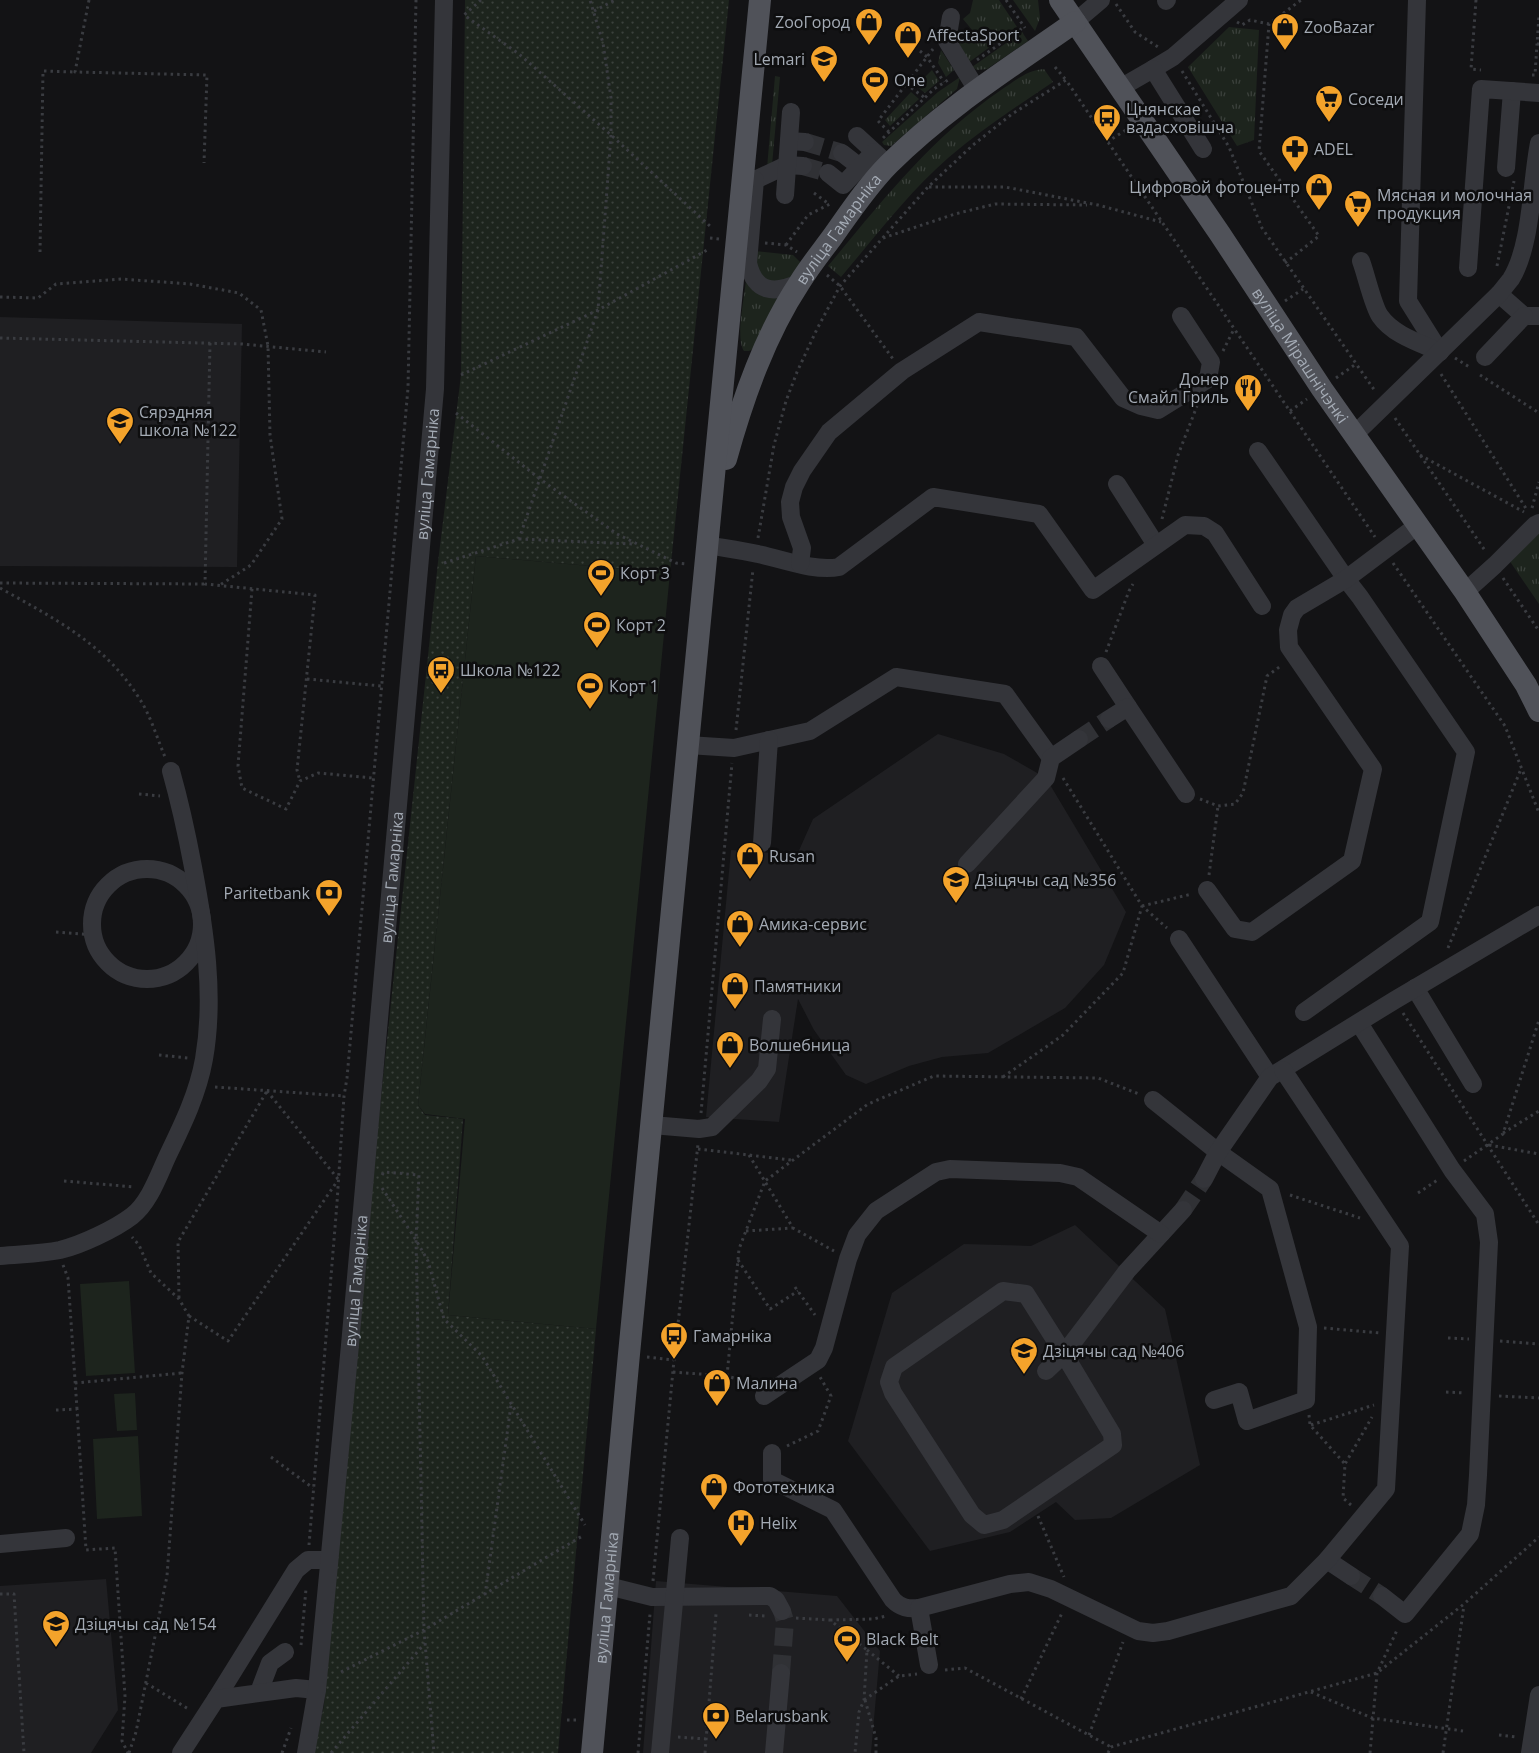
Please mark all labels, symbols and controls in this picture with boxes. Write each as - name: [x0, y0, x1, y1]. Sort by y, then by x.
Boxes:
- shop icon: ZooГород: [854, 7, 884, 46]
- place label: ZooГород: [775, 11, 850, 33]
- shop icon: ZooBazar: [1270, 12, 1300, 51]
- place label: ZooBazar: [1304, 16, 1375, 38]
- shop icon: AffectaSport: [893, 20, 923, 59]
- place label: AffectaSport: [927, 24, 1020, 46]
- school or university icon: Lemari: [809, 44, 839, 83]
- place label: Lemari: [753, 48, 805, 70]
- sports icon: One: [860, 65, 890, 104]
- place label: One: [894, 69, 925, 91]
- supermarket icon: Соседи: [1314, 84, 1344, 123]
- place label: Соседи: [1348, 88, 1404, 110]
- place label: Цнянскае вадасховішча: [1126, 98, 1234, 138]
- bus stop icon: Цнянскае вадасховішча: [1092, 103, 1122, 142]
- pharmacy icon: ADEL: [1280, 134, 1310, 173]
- place label: ADEL: [1314, 138, 1353, 160]
- street label: вуліца Гамарніка: [790, 169, 886, 289]
- shop icon: Цифровой фотоцентр: [1304, 172, 1334, 211]
- place label: Цифровой фотоцентр: [1129, 176, 1300, 198]
- place label: Мясная и молочная продукция: [1377, 184, 1532, 224]
- supermarket icon: Мясная и молочная продукция: [1343, 189, 1373, 228]
- street label: вуліца Мірашнічэнкі: [1247, 283, 1354, 428]
- place label: Донер Смайл Гриль: [1128, 368, 1229, 408]
- restaurant icon: Донер Смайл Гриль: [1233, 373, 1263, 412]
- place label: Сярэдняя школа №122: [139, 401, 237, 441]
- school or university icon: Сярэдняя школа №122: [105, 406, 135, 445]
- street label: вуліца Гамарніка: [411, 407, 444, 541]
- sports icon: Корт 3: [586, 558, 616, 597]
- place label: Корт 3: [620, 562, 670, 584]
- sports icon: Корт 2: [582, 610, 612, 649]
- place label: Корт 2: [616, 614, 666, 636]
- bus stop icon: Школа №122: [426, 655, 456, 694]
- place label: Школа №122: [460, 659, 560, 681]
- sports icon: Корт 1: [575, 671, 605, 710]
- place label: Корт 1: [609, 675, 659, 697]
- street label: вуліца Гамарніка: [375, 810, 408, 944]
- shop icon: Rusan: [735, 841, 765, 880]
- place label: Rusan: [769, 845, 815, 867]
- school or university icon: Дзіцячы сад №356: [941, 865, 971, 904]
- place label: Дзіцячы сад №356: [975, 869, 1116, 891]
- bank icon: Paritetbank: [314, 878, 344, 917]
- place label: Paritetbank: [224, 882, 311, 904]
- shop icon: Амика-сервис: [725, 909, 755, 948]
- place label: Амика-сервис: [759, 913, 867, 935]
- shop icon: Памятники: [720, 971, 750, 1010]
- place label: Памятники: [754, 975, 841, 997]
- shop icon: Волшебница: [715, 1030, 745, 1069]
- place label: Волшебница: [749, 1034, 850, 1056]
- street label: вуліца Гамарніка: [339, 1214, 373, 1348]
- bus stop icon: Гамарніка: [659, 1321, 689, 1360]
- place label: Гамарніка: [693, 1325, 772, 1347]
- school or university icon: Дзіцячы сад №406: [1009, 1336, 1039, 1375]
- place label: Дзіцячы сад №406: [1043, 1340, 1184, 1362]
- shop icon: Малина: [702, 1368, 732, 1407]
- place label: Малина: [736, 1372, 798, 1394]
- shop icon: Фототехника: [699, 1472, 729, 1511]
- place label: Фототехника: [733, 1476, 835, 1498]
- hospital icon: Helix: [726, 1508, 756, 1547]
- place label: Helix: [760, 1512, 798, 1534]
- street label: вуліца Гамарніка: [589, 1531, 623, 1665]
- school or university icon: Дзіцячы сад №154: [41, 1609, 71, 1648]
- place label: Дзіцячы сад №154: [75, 1613, 216, 1635]
- sports icon: Black Belt: [832, 1624, 862, 1663]
- place label: Black Belt: [866, 1628, 939, 1650]
- bank icon: Belarusbank: [701, 1701, 731, 1740]
- place label: Belarusbank: [735, 1705, 829, 1727]

